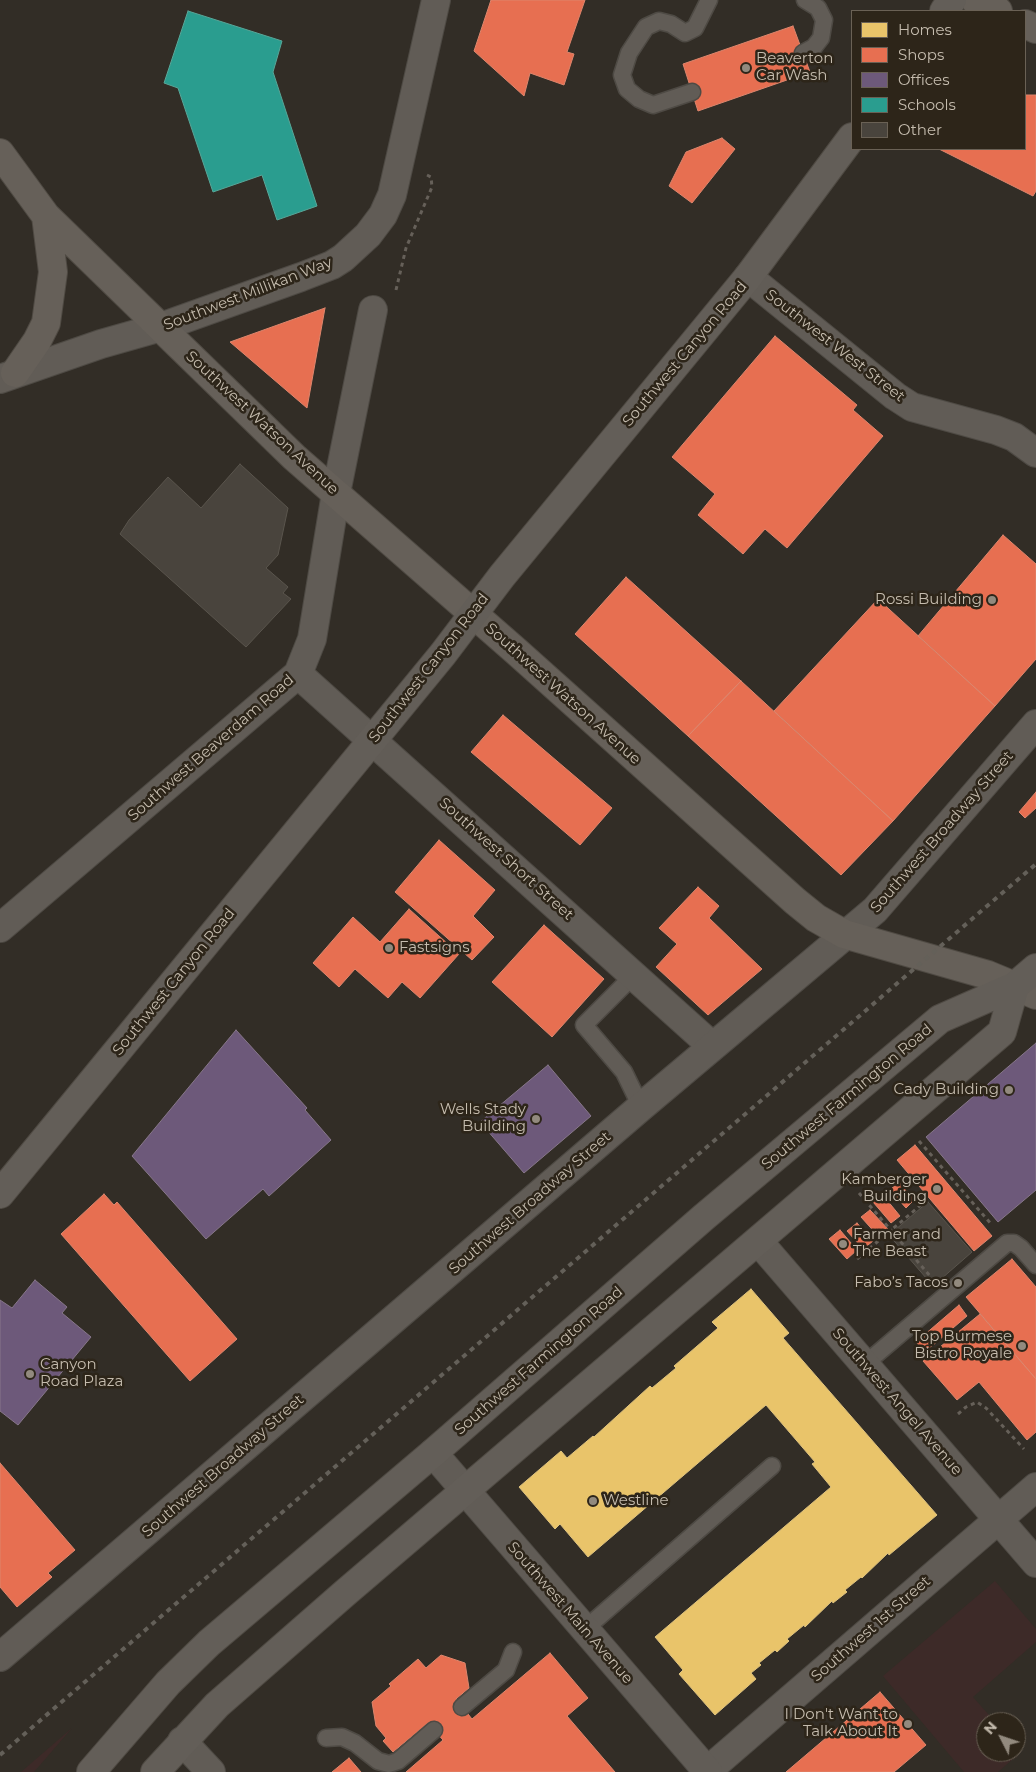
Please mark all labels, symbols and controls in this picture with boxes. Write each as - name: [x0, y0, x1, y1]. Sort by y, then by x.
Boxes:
- legend: [851, 10, 1026, 150]
- text: Homes: [898, 20, 952, 39]
- text: Shops: [898, 45, 944, 64]
- place label: Beaverton Car Wash: [756, 50, 833, 85]
- marker: Beaverton Car Wash: [740, 62, 752, 74]
- text: Offices: [898, 70, 950, 89]
- text: Schools: [898, 95, 956, 114]
- text: Other: [898, 120, 942, 139]
- street label: Southwest Millikan Way: [161, 254, 335, 334]
- street label: Southwest Canyon Road: [619, 278, 751, 430]
- street label: Southwest West Street: [762, 286, 908, 406]
- street label: Southwest Watson Avenue: [182, 347, 342, 499]
- street label: Southwest Canyon Road: [365, 590, 493, 746]
- place label: Rossi Building: [875, 591, 982, 609]
- marker: Rossi Building: [986, 594, 998, 606]
- street label: Southwest Watson Avenue: [482, 620, 644, 768]
- street label: Southwest Beaverdam Road: [124, 671, 298, 825]
- street label: Southwest Broadway Street: [867, 747, 1017, 917]
- street label: Southwest Short Street: [435, 794, 577, 924]
- street label: Southwest Canyon Road: [109, 905, 239, 1059]
- place label: Fastsigns: [399, 939, 470, 957]
- marker: Fastsigns: [383, 942, 395, 954]
- street label: Southwest Farmington Road: [758, 1020, 936, 1174]
- place label: Cady Building: [893, 1081, 999, 1099]
- marker: Cady Building: [1003, 1084, 1015, 1096]
- place label: Wells Stady Building: [440, 1101, 526, 1136]
- marker: Wells Stady Building: [530, 1113, 542, 1125]
- street label: Southwest Broadway Street: [445, 1128, 615, 1278]
- place label: Kamberger Building: [841, 1171, 927, 1206]
- marker: Kamberger Building: [931, 1183, 943, 1195]
- place label: Farmer and The Beast: [853, 1226, 941, 1261]
- marker: Farmer and The Beast: [837, 1238, 849, 1250]
- place label: Fabo’s Tacos: [854, 1274, 948, 1292]
- marker: Fabo’s Tacos: [952, 1277, 964, 1289]
- street label: Southwest Farmington Road: [451, 1283, 627, 1439]
- street label: Southwest Angel Avenue: [828, 1325, 966, 1479]
- place label: Top Burmese Bistro Royale: [912, 1328, 1012, 1363]
- marker: Top Burmese Bistro Royale: [1016, 1340, 1028, 1352]
- place label: Canyon Road Plaza: [40, 1356, 123, 1391]
- marker: Canyon Road Plaza: [24, 1368, 36, 1380]
- street label: Southwest Broadway Street: [138, 1391, 308, 1541]
- place label: Westline: [603, 1492, 669, 1510]
- marker: Westline: [587, 1495, 599, 1507]
- street label: Southwest Main Avenue: [503, 1538, 637, 1688]
- street label: Southwest 1st Street: [808, 1572, 934, 1686]
- place label: I Don't Want to Talk About It: [784, 1706, 898, 1741]
- north arrow: [976, 1712, 1026, 1762]
- marker: I Don't Want to Talk About It: [902, 1718, 914, 1730]
- text: N: [980, 1718, 1001, 1738]

